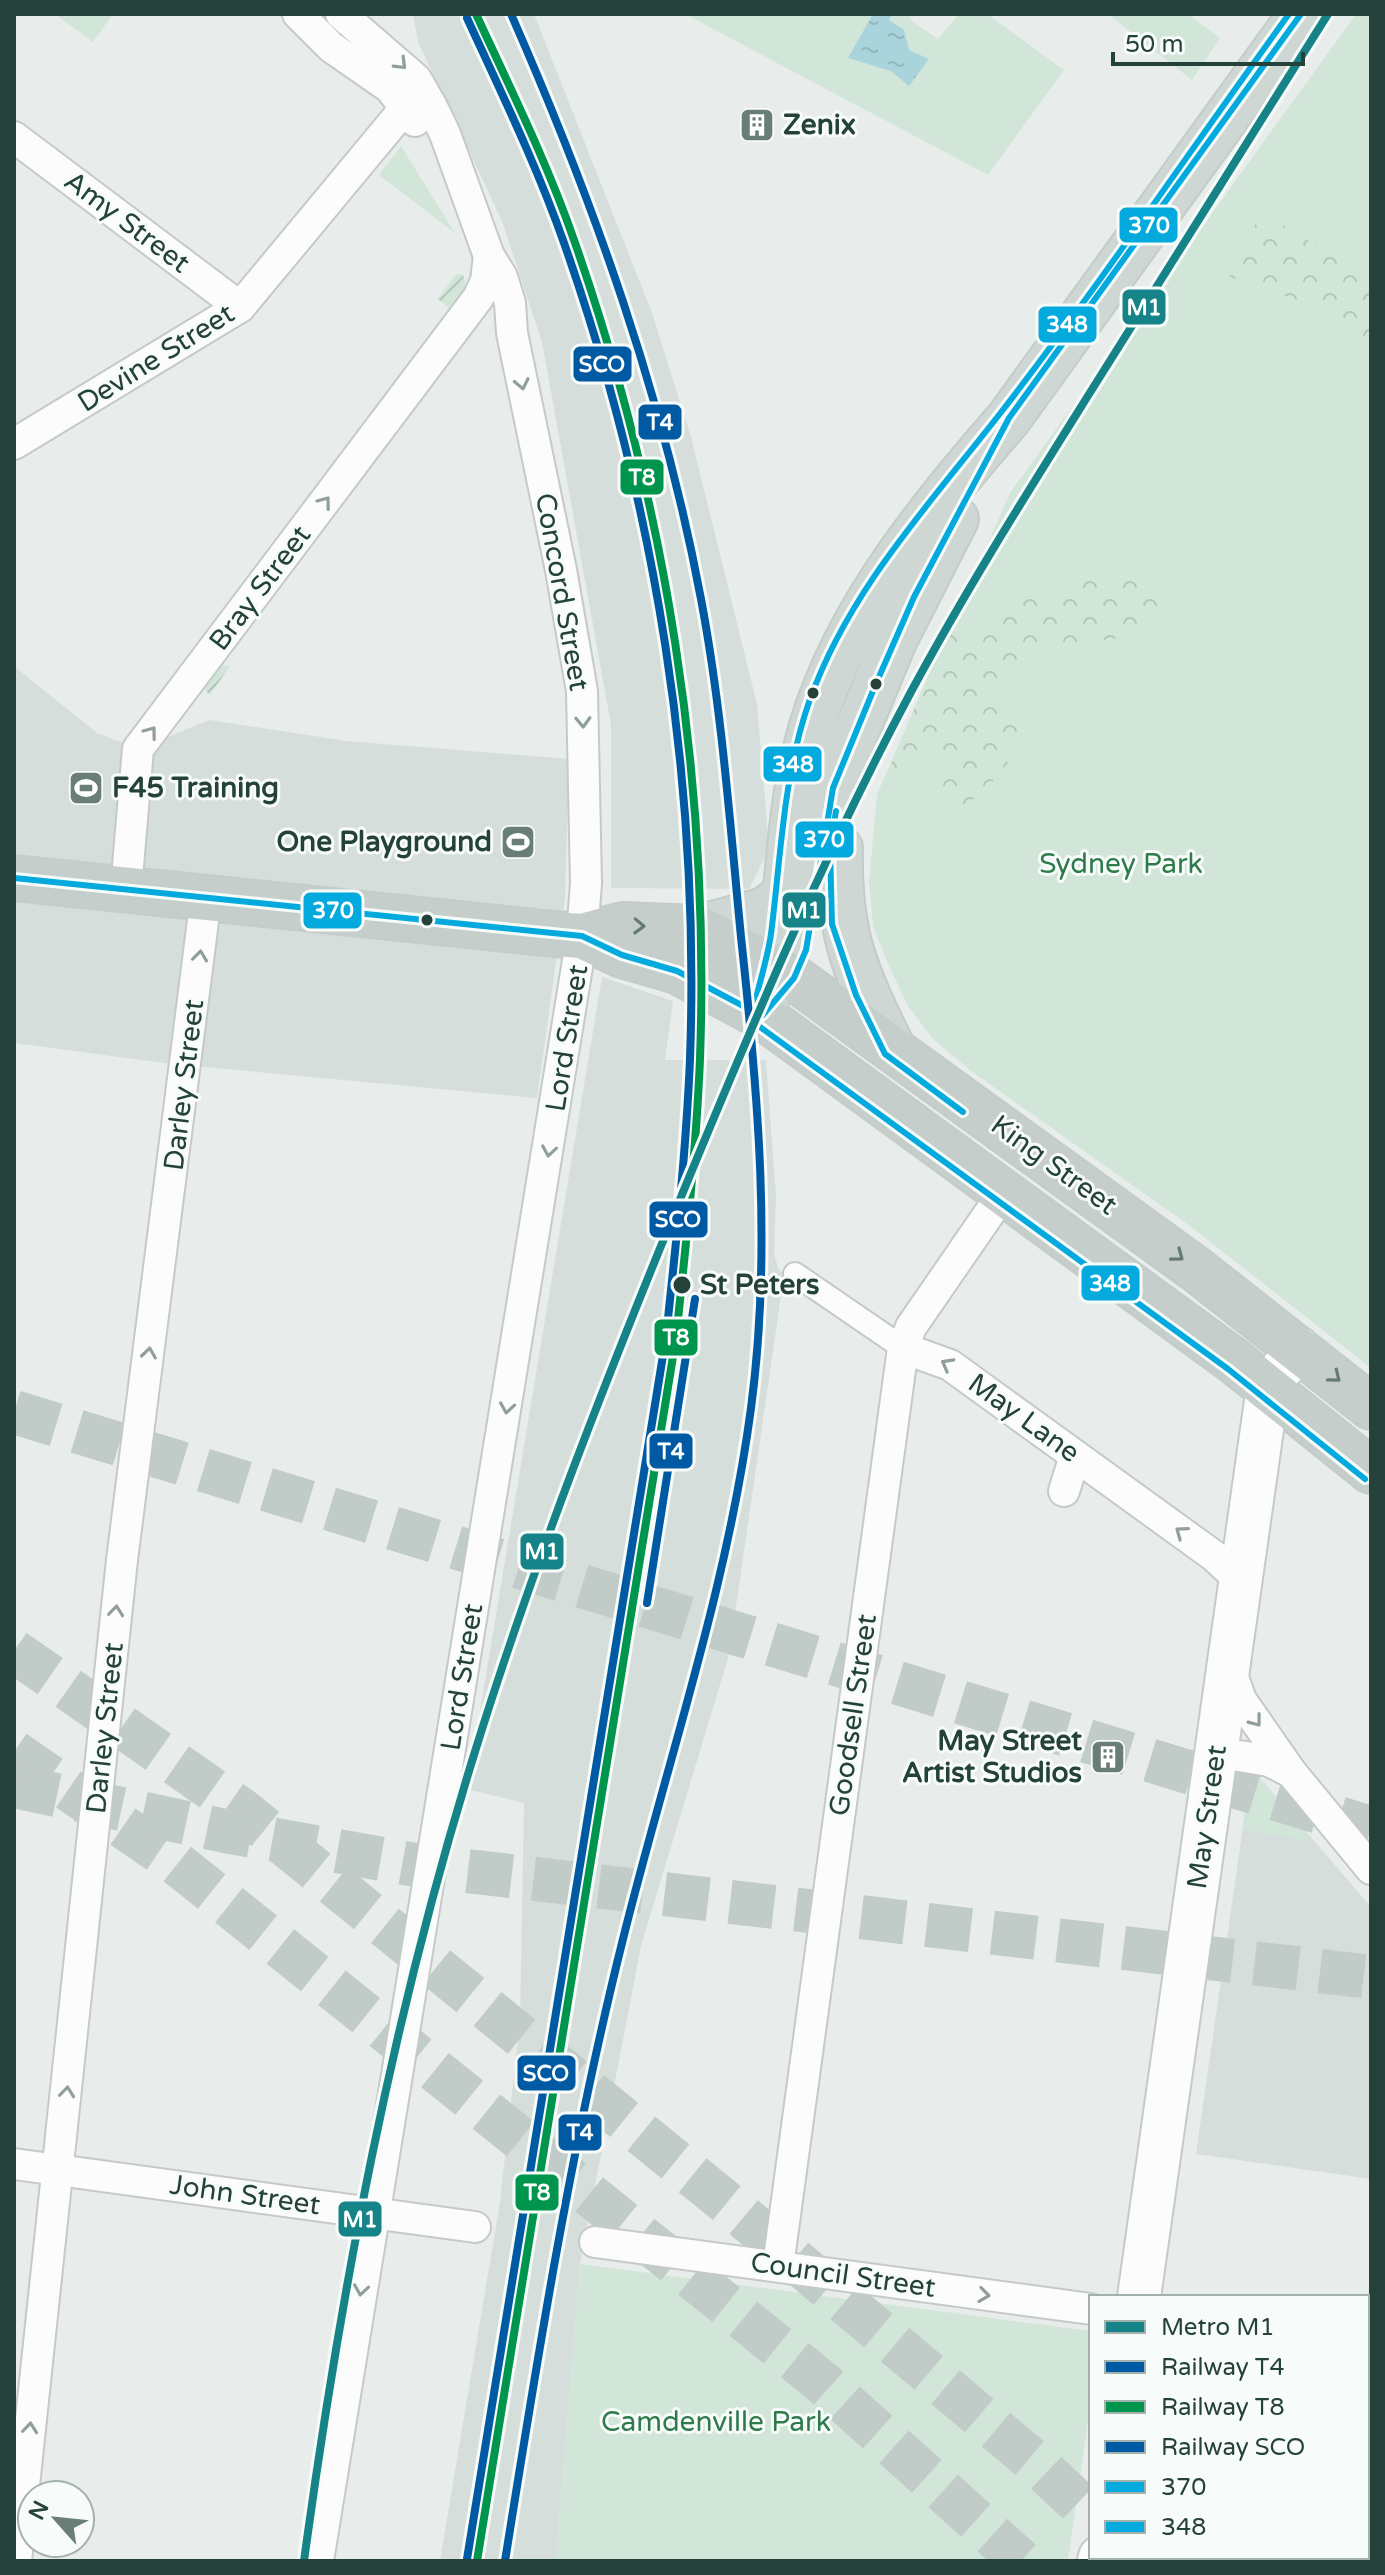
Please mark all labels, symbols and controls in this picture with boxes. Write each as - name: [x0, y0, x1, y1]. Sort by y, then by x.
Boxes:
- scale bar: [1113, 16, 1303, 66]
- text: 50 m: [1125, 30, 1183, 59]
- one-way arrow: [392, 54, 406, 69]
- building icon: Zenix: [738, 106, 776, 144]
- place label: Zenix: [783, 108, 856, 142]
- street label: Amy Street: [57, 164, 197, 280]
- line badge: 370: [1118, 206, 1179, 244]
- text: 370: [1128, 213, 1170, 239]
- line badge: M1: [1121, 288, 1167, 326]
- text: M1: [1126, 295, 1162, 321]
- street label: Devine Street: [71, 296, 241, 420]
- line badge: 348: [1037, 305, 1098, 344]
- text: 348: [1046, 312, 1088, 338]
- line badge: SCO: [572, 345, 633, 383]
- text: SCO: [579, 352, 625, 378]
- one-way arrow: [513, 377, 530, 391]
- line badge: T4: [637, 403, 683, 441]
- text: T4: [645, 410, 674, 436]
- line badge: T8: [619, 458, 665, 496]
- text: T8: [627, 465, 656, 491]
- street label: Concord Street: [528, 490, 596, 694]
- one-way arrow: [315, 496, 329, 511]
- street label: Bray Street: [202, 519, 318, 657]
- unlabelled marker: [868, 676, 884, 692]
- unlabelled marker: [805, 685, 821, 701]
- one-way arrow: [574, 716, 591, 729]
- one-way arrow: [142, 726, 156, 740]
- line badge: 348: [762, 745, 823, 783]
- text: 348: [772, 752, 814, 778]
- sports icon: F45 Training: [67, 769, 105, 807]
- place label: F45 Training: [112, 771, 279, 805]
- line badge: 370: [794, 820, 855, 859]
- sports icon: One Playground: [499, 823, 537, 861]
- place label: One Playground: [277, 825, 492, 859]
- text: 370: [803, 827, 845, 853]
- park label: Sydney Park: [1039, 847, 1203, 881]
- line badge: 370: [302, 891, 363, 930]
- line badge: M1: [781, 891, 827, 929]
- text: 370: [312, 898, 354, 924]
- text: M1: [786, 898, 822, 924]
- unlabelled marker: [419, 912, 435, 928]
- one-way arrow: [633, 917, 646, 934]
- one-way arrow: [191, 949, 208, 962]
- street label: Lord Street: [539, 962, 595, 1114]
- street label: Darley Street: [157, 997, 211, 1173]
- street label: King Street: [984, 1108, 1124, 1222]
- one-way arrow: [541, 1144, 558, 1158]
- line badge: SCO: [648, 1200, 709, 1239]
- text: SCO: [655, 1207, 701, 1233]
- one-way arrow: [1169, 1246, 1184, 1261]
- line badge: 348: [1080, 1264, 1141, 1302]
- place label: St Peters: [700, 1268, 819, 1302]
- text: 348: [1089, 1271, 1131, 1297]
- marker: St Peters: [671, 1274, 693, 1296]
- line badge: T8: [653, 1318, 699, 1357]
- text: T8: [661, 1325, 690, 1351]
- one-way arrow: [140, 1346, 157, 1360]
- one-way arrow: [941, 1358, 956, 1374]
- street label: May Lane: [962, 1366, 1086, 1470]
- one-way arrow: [1326, 1367, 1340, 1382]
- one-way arrow: [499, 1401, 516, 1415]
- line badge: T4: [648, 1432, 694, 1470]
- text: T4: [656, 1439, 685, 1465]
- one-way arrow: [1175, 1527, 1189, 1542]
- line badge: M1: [519, 1532, 565, 1571]
- text: M1: [524, 1539, 560, 1565]
- street label: Lord Street: [434, 1601, 490, 1753]
- one-way arrow: [108, 1604, 125, 1617]
- street label: Goodsell Street: [822, 1612, 884, 1818]
- street label: Darley Street: [79, 1640, 131, 1815]
- one-way arrow: [1246, 1712, 1260, 1727]
- place label: May Street Artist Studios: [902, 1724, 1082, 1790]
- building icon: May Street Artist Studios: [1089, 1738, 1127, 1776]
- street label: May Street: [1180, 1743, 1234, 1891]
- line badge: SCO: [516, 2054, 577, 2092]
- text: SCO: [523, 2061, 569, 2087]
- one-way arrow: [58, 2085, 75, 2098]
- line badge: T4: [557, 2113, 603, 2152]
- text: T4: [565, 2120, 594, 2146]
- street label: John Street: [168, 2168, 323, 2222]
- line badge: T8: [514, 2173, 560, 2212]
- text: T8: [522, 2180, 551, 2206]
- line badge: M1: [337, 2200, 383, 2238]
- text: M1: [342, 2207, 378, 2233]
- street label: Council Street: [748, 2245, 938, 2305]
- one-way arrow: [353, 2283, 370, 2296]
- one-way arrow: [977, 2286, 991, 2303]
- legend: [1089, 2295, 1369, 2559]
- text: Metro M1: [1161, 2313, 1275, 2342]
- text: Railway T4: [1161, 2353, 1284, 2382]
- text: Railway T8: [1161, 2393, 1284, 2422]
- park label: Camdenville Park: [601, 2405, 831, 2439]
- one-way arrow: [21, 2421, 38, 2434]
- text: Railway SCO: [1161, 2433, 1305, 2462]
- text: 370: [1161, 2473, 1206, 2502]
- north arrow: [16, 2479, 96, 2559]
- text: N: [23, 2497, 55, 2524]
- text: 348: [1161, 2513, 1206, 2542]

